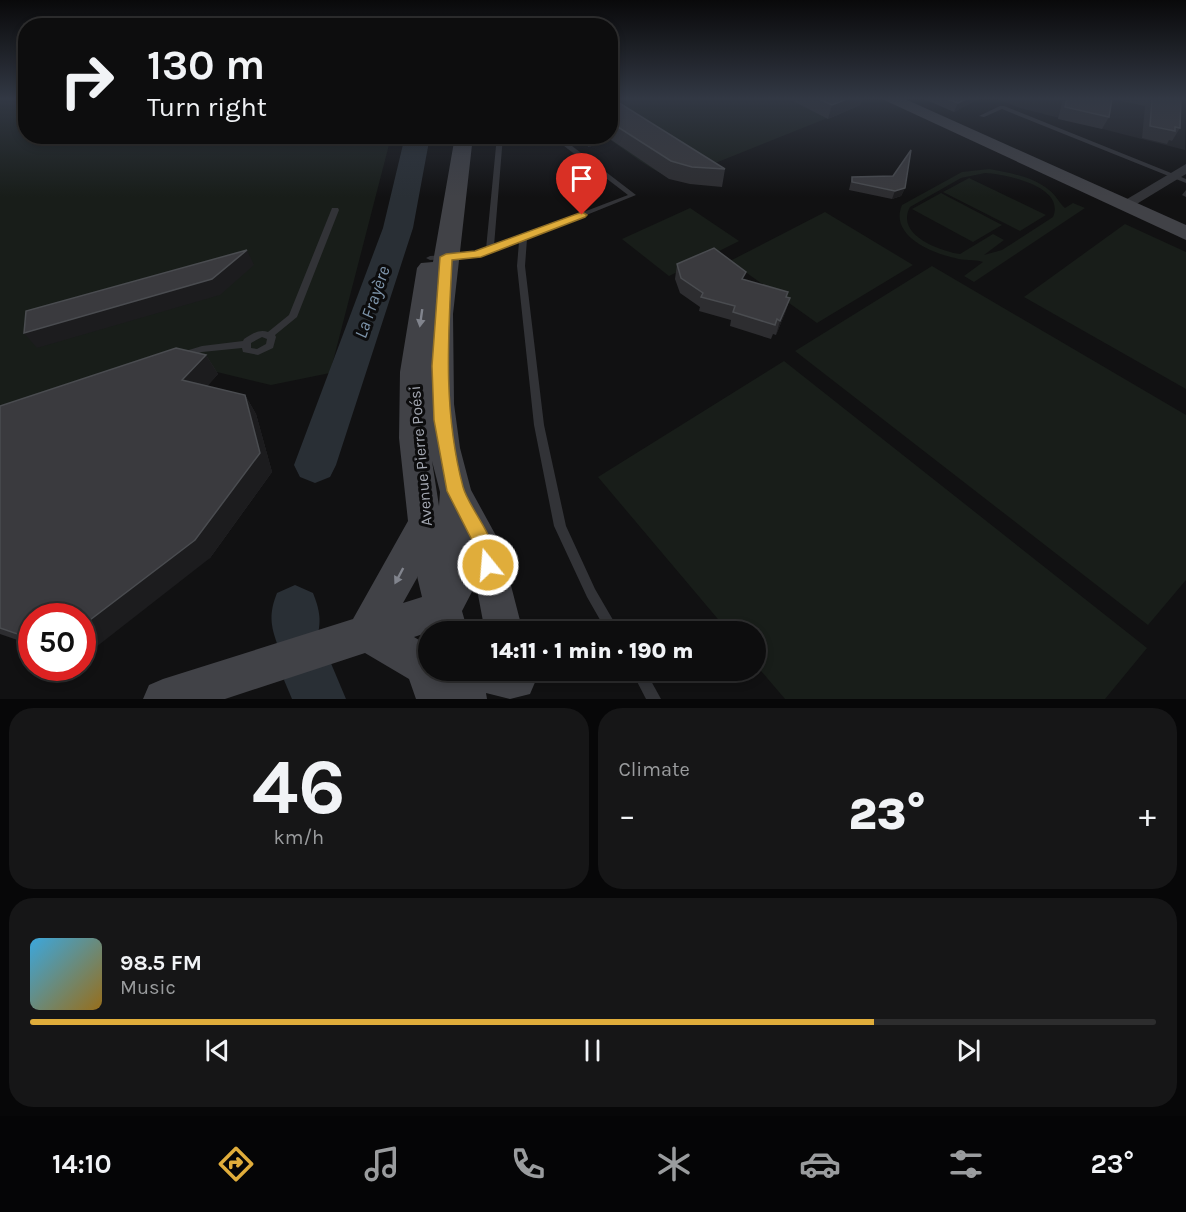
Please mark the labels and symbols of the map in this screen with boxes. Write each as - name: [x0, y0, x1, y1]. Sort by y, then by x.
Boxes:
- pin: [556, 153, 607, 215]
- water label: La Frayère: [349, 263, 395, 341]
- one-way arrow: [417, 309, 426, 328]
- street label: Avenue Pierre Poési: [405, 385, 436, 527]
- position arrow: [456, 533, 520, 597]
- one-way arrow: [394, 567, 404, 584]
- speed limit sign: 50: [18, 603, 96, 681]

